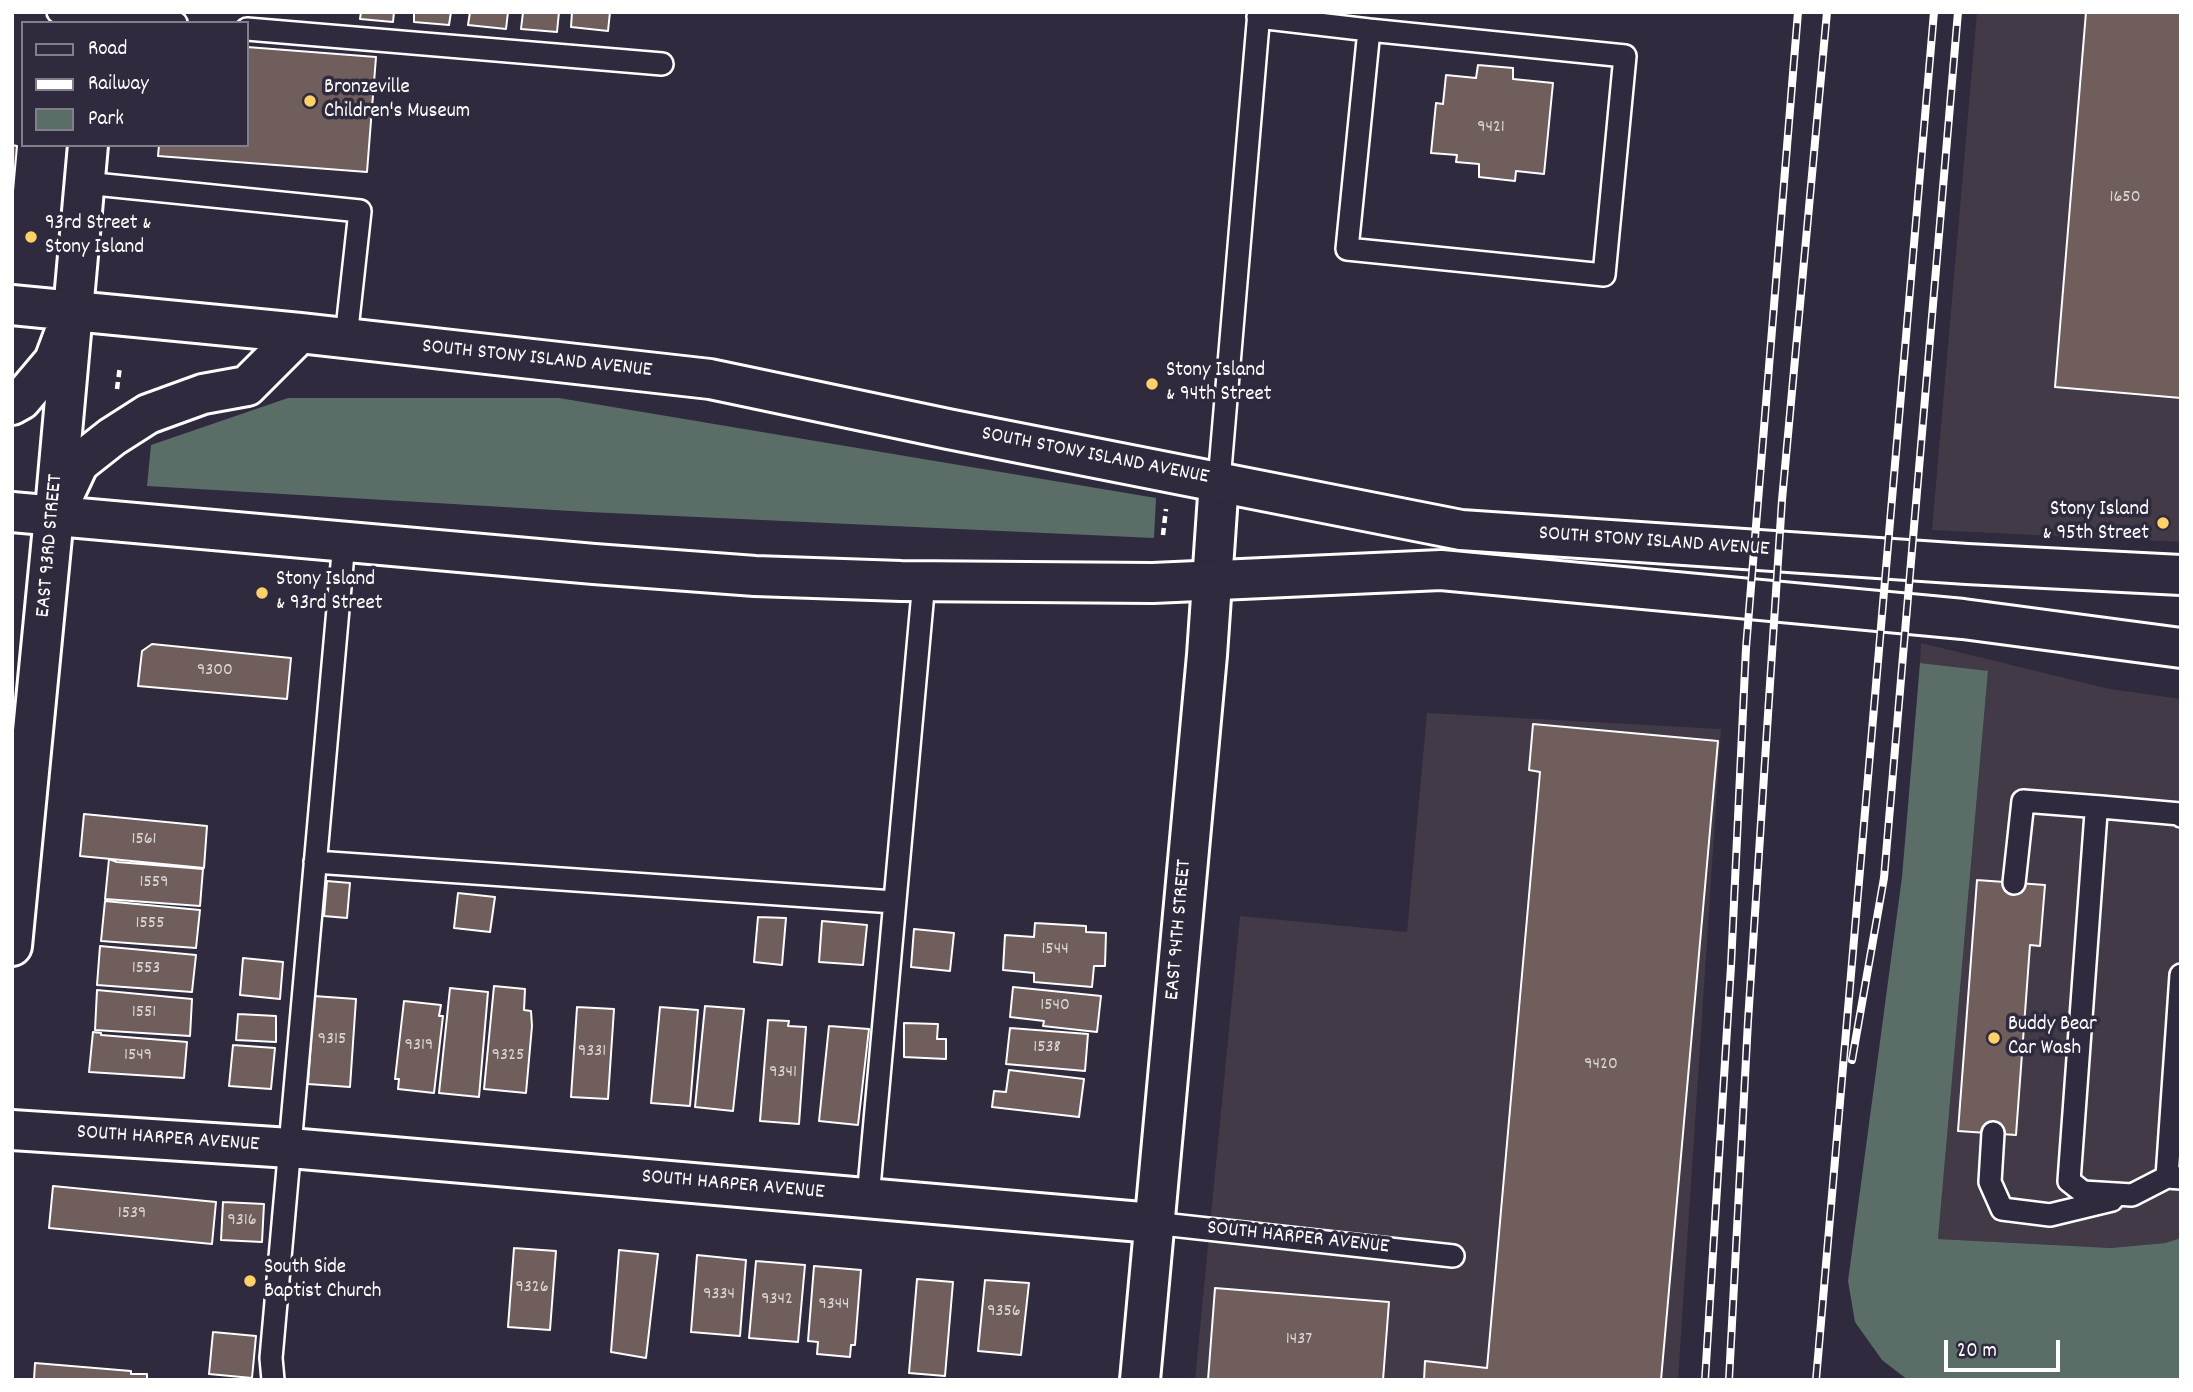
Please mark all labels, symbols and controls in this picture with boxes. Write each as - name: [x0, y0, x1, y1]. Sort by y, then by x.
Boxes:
- legend: [21, 21, 248, 147]
- text: Road: [88, 35, 127, 65]
- text: Railway: [88, 70, 149, 100]
- place label: Bronzeville Children's Museum: [324, 76, 470, 126]
- marker: Bronzeville Children's Museum: [302, 93, 318, 109]
- text: Park: [88, 105, 124, 135]
- house number: 9421: [1477, 118, 1505, 140]
- house number: 1650: [2110, 188, 2140, 210]
- place label: 93rd Street & Stony Island: [45, 212, 151, 262]
- marker: 93rd Street & Stony Island: [23, 229, 39, 245]
- street label: SOUTH STONY ISLAND AVENUE: [421, 335, 653, 385]
- place label: Stony Island & 94th Street: [1166, 359, 1272, 409]
- marker: Stony Island & 94th Street: [1144, 376, 1160, 392]
- street label: SOUTH STONY ISLAND AVENUE: [979, 423, 1211, 491]
- street label: EAST 93RD STREET: [32, 473, 70, 619]
- place label: Stony Island & 95th Street: [2042, 498, 2149, 548]
- marker: Stony Island & 95th Street: [2155, 515, 2171, 531]
- street label: SOUTH STONY ISLAND AVENUE: [1538, 522, 1770, 564]
- place label: Stony Island & 93rd Street: [276, 568, 382, 618]
- marker: Stony Island & 93rd Street: [254, 585, 270, 601]
- house number: 9300: [197, 661, 233, 683]
- house number: 1561: [131, 830, 157, 852]
- street label: EAST 94TH STREET: [1161, 859, 1199, 1001]
- house number: 1559: [140, 873, 168, 895]
- house number: 1555: [136, 914, 164, 936]
- house number: 1544: [1041, 940, 1069, 962]
- house number: 1553: [132, 959, 160, 981]
- house number: 1540: [1040, 996, 1070, 1018]
- house number: 1551: [132, 1003, 156, 1025]
- place label: Buddy Bear Car Wash: [2008, 1013, 2097, 1063]
- house number: 9315: [318, 1030, 346, 1052]
- marker: Buddy Bear Car Wash: [1986, 1030, 2002, 1046]
- house number: 9319: [405, 1036, 433, 1058]
- house number: 1538: [1033, 1038, 1061, 1060]
- house number: 9331: [578, 1042, 606, 1064]
- house number: 1549: [124, 1046, 152, 1068]
- house number: 9325: [492, 1046, 524, 1068]
- house number: 9420: [1584, 1055, 1618, 1077]
- house number: 9341: [769, 1063, 797, 1085]
- street label: SOUTH HARPER AVENUE: [76, 1121, 260, 1159]
- street label: SOUTH HARPER AVENUE: [641, 1165, 825, 1207]
- house number: 1539: [118, 1204, 146, 1226]
- house number: 9316: [228, 1211, 256, 1233]
- street label: SOUTH HARPER AVENUE: [1206, 1217, 1390, 1261]
- place label: South Side Baptist Church: [264, 1256, 381, 1306]
- marker: South Side Baptist Church: [242, 1273, 258, 1289]
- house number: 9326: [516, 1278, 548, 1300]
- house number: 9334: [703, 1285, 735, 1307]
- house number: 9342: [761, 1290, 793, 1312]
- house number: 9344: [818, 1295, 850, 1317]
- house number: 9356: [987, 1302, 1021, 1324]
- scale bar: [1948, 1326, 2064, 1370]
- house number: 1437: [1286, 1330, 1312, 1352]
- text: 20 m: [1957, 1337, 1997, 1367]

